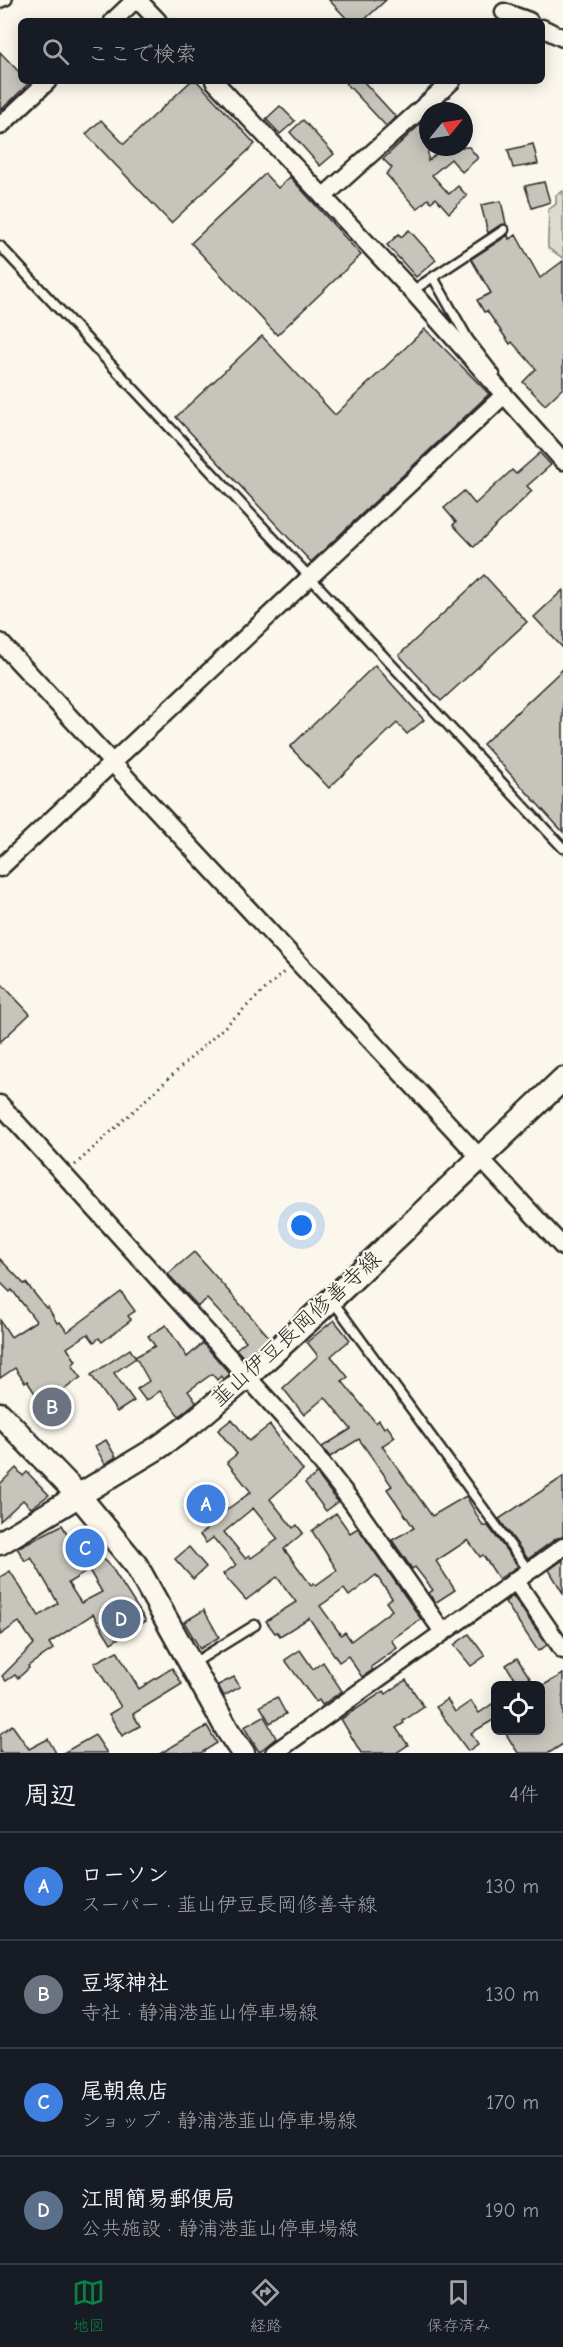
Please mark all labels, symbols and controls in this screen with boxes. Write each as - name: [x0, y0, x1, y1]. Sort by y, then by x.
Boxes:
- search box: [18, 18, 545, 84]
- icon: search: [39, 35, 72, 68]
- text: ここで検索: [87, 41, 197, 67]
- north arrow: [419, 102, 473, 156]
- your location: [287, 1211, 316, 1240]
- street label: 韮山伊豆長岡修善寺線: [206, 1246, 386, 1412]
- pin: B: [32, 1384, 72, 1430]
- pin: A: [186, 1482, 226, 1526]
- pin: C: [66, 1526, 104, 1570]
- pin: D: [102, 1596, 140, 1642]
- map controls: [491, 1681, 545, 1735]
- button: locate: [491, 1681, 545, 1735]
- text: 周辺: [24, 1781, 76, 1811]
- text: 4件: [509, 1783, 539, 1806]
- text: ローソン: [81, 1862, 169, 1888]
- text: A: [38, 1875, 49, 1898]
- text: 130 m: [486, 1875, 539, 1898]
- text: スーパー · 韮山伊豆長岡修善寺線: [81, 1893, 377, 1916]
- text: 豆塚神社: [81, 1970, 169, 1996]
- text: B: [37, 1983, 50, 2006]
- text: 130 m: [486, 1983, 539, 2006]
- text: 寺社 · 静浦港韮山停車場線: [81, 2001, 318, 2024]
- text: 尾朝魚店: [81, 2078, 169, 2104]
- text: C: [37, 2091, 50, 2114]
- text: 170 m: [486, 2091, 539, 2114]
- text: ショップ · 静浦港韮山停車場線: [81, 2109, 357, 2132]
- text: 江間簡易郵便局: [81, 2186, 235, 2212]
- text: D: [37, 2199, 50, 2222]
- text: 190 m: [485, 2199, 539, 2222]
- text: 公共施設 · 静浦港韮山停車場線: [81, 2217, 358, 2240]
- tab: 地図: [72, 2276, 105, 2336]
- tab: 経路: [249, 2276, 282, 2336]
- tab: 保存済み: [427, 2276, 491, 2336]

